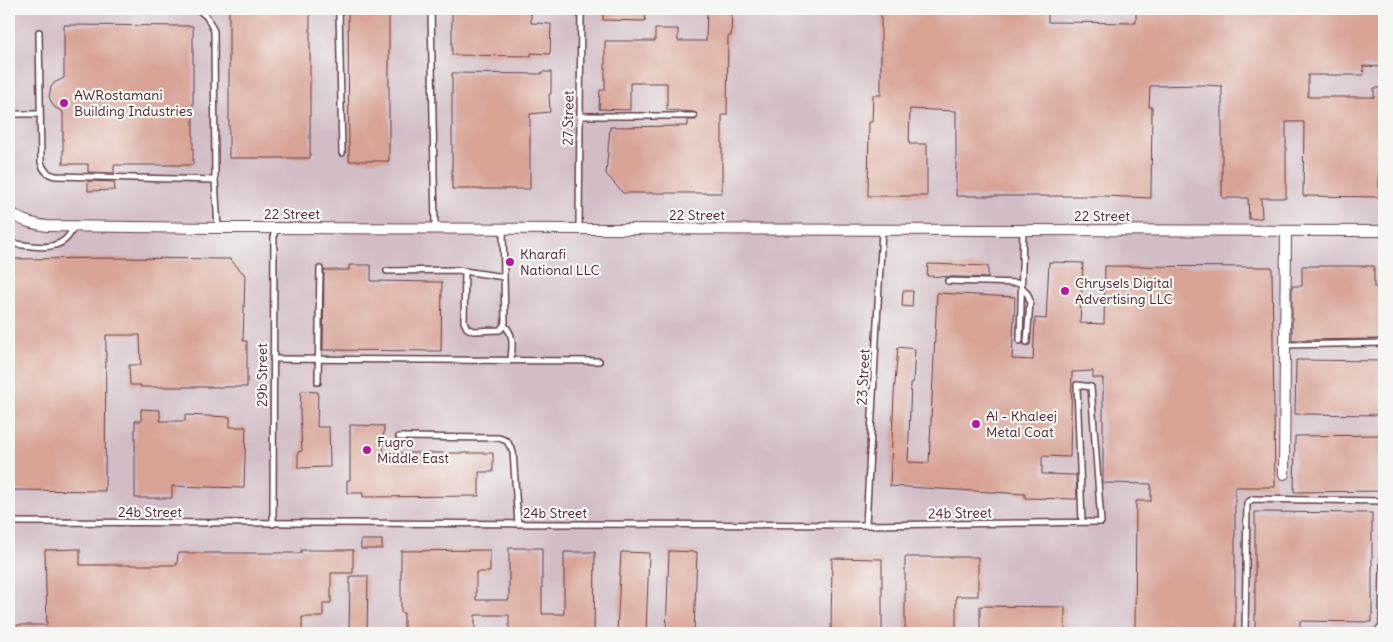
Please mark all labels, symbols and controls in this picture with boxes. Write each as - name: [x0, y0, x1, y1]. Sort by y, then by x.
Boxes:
- place label: AWRostamani Building Industries: [74, 86, 193, 120]
- street label: 27 Street: [559, 90, 577, 146]
- marker: AWRostamani Building Industries: [58, 97, 70, 109]
- street label: 22 Street: [264, 205, 320, 223]
- street label: 22 Street: [669, 206, 725, 224]
- street label: 22 Street: [1074, 207, 1130, 225]
- place label: Kharafi National LLC: [520, 245, 600, 279]
- marker: Kharafi National LLC: [504, 256, 516, 268]
- place label: Chrysels Digital Advertising LLC: [1075, 274, 1173, 308]
- marker: Chrysels Digital Advertising LLC: [1059, 285, 1071, 297]
- street label: 29b Street: [253, 343, 271, 407]
- street label: 23 Street: [853, 348, 873, 406]
- place label: Al - Khaleej Metal Coat: [986, 407, 1057, 441]
- marker: Al - Khaleej Metal Coat: [970, 418, 982, 430]
- place label: Fugro Middle East: [377, 433, 449, 467]
- marker: Fugro Middle East: [361, 444, 373, 456]
- street label: 24b Street: [118, 503, 182, 521]
- street label: 24b Street: [928, 503, 992, 523]
- street label: 24b Street: [523, 504, 587, 522]

